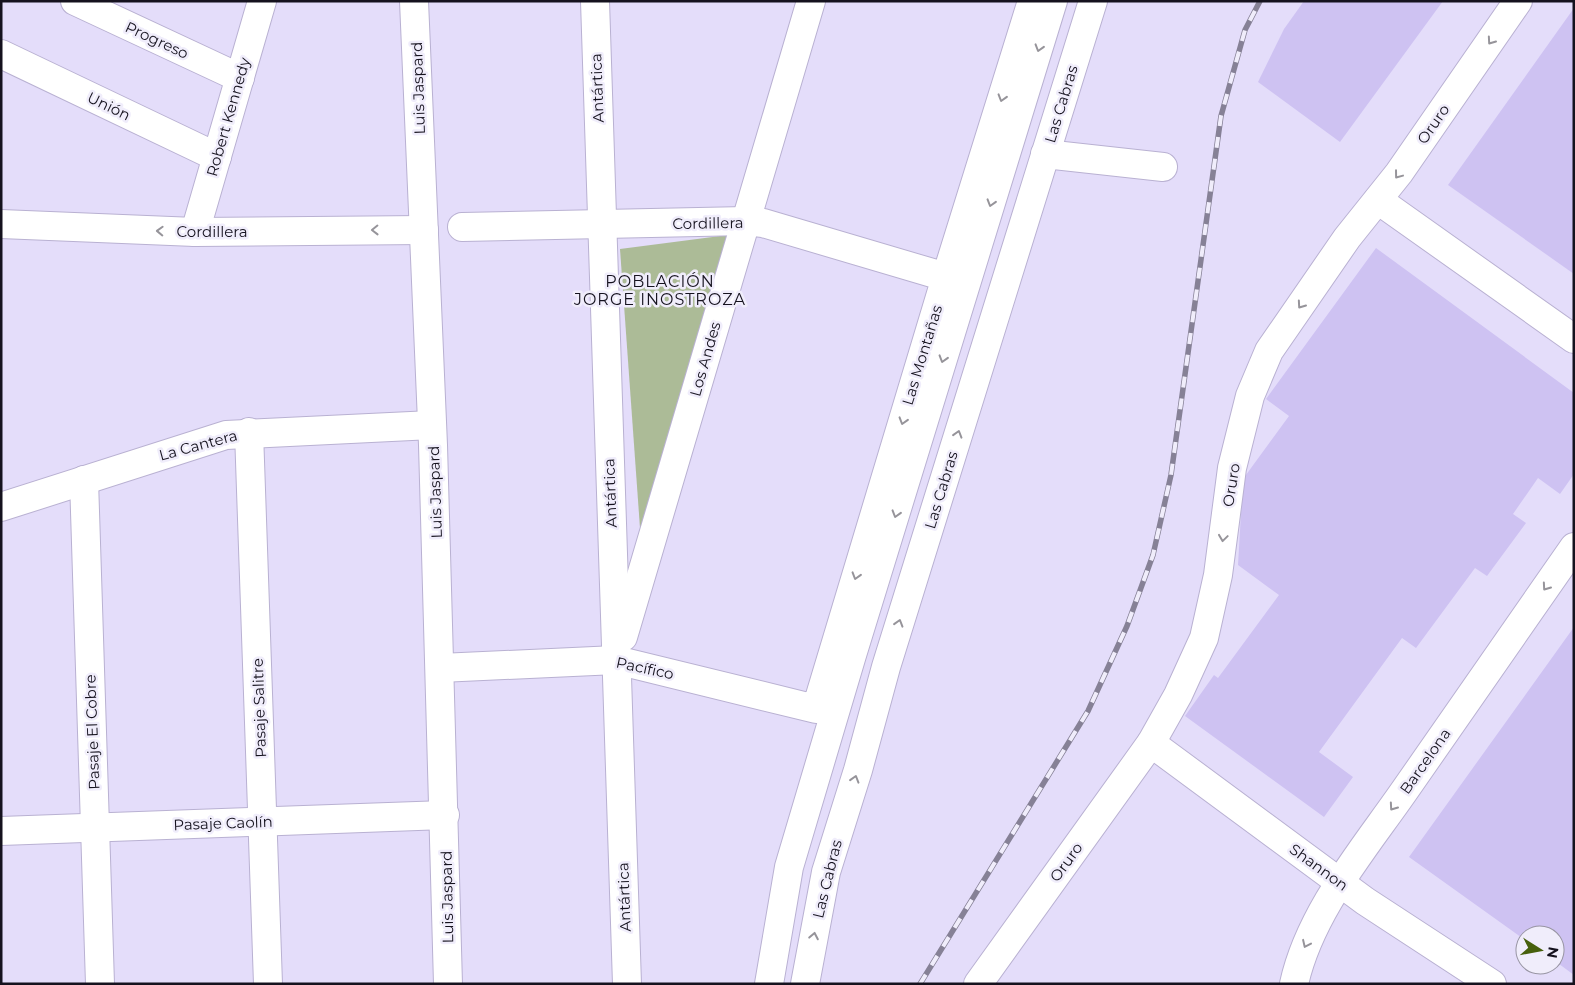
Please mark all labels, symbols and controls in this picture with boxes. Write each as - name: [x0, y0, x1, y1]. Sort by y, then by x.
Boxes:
- street label: Progreso: [122, 17, 192, 63]
- one-way arrow: [1488, 35, 1497, 45]
- street label: Luis Jaspard: [407, 41, 429, 135]
- one-way arrow: [1034, 43, 1044, 51]
- street label: Antártica: [586, 53, 608, 123]
- street label: Robert Kennedy: [202, 55, 254, 179]
- street label: Las Cabras: [1040, 63, 1082, 145]
- street label: Unión: [84, 87, 134, 125]
- one-way arrow: [997, 93, 1007, 102]
- street label: Oruro: [1413, 101, 1453, 147]
- one-way arrow: [1395, 169, 1403, 178]
- one-way arrow: [987, 199, 997, 207]
- street label: Cordillera: [672, 213, 744, 233]
- street label: Cordillera: [176, 222, 248, 241]
- one-way arrow: [156, 225, 164, 236]
- one-way arrow: [371, 225, 379, 236]
- district label: POBLACIÓN JORGE INOSTROZA: [573, 272, 746, 309]
- one-way arrow: [1298, 299, 1307, 309]
- street label: Las Montañas: [898, 303, 946, 407]
- street label: Los Andes: [685, 319, 725, 399]
- one-way arrow: [939, 354, 949, 362]
- one-way arrow: [898, 416, 908, 424]
- street label: La Cantera: [157, 425, 239, 465]
- one-way arrow: [953, 430, 963, 439]
- street label: Luis Jaspard: [424, 445, 446, 539]
- street label: Las Cabras: [920, 449, 962, 531]
- street label: Antártica: [599, 458, 621, 528]
- street label: Oruro: [1218, 462, 1244, 508]
- one-way arrow: [891, 509, 901, 517]
- one-way arrow: [1218, 535, 1229, 543]
- one-way arrow: [852, 572, 862, 580]
- one-way arrow: [1543, 581, 1552, 591]
- one-way arrow: [894, 619, 904, 627]
- street label: Pacífico: [614, 653, 676, 683]
- street label: Pasaje Salitre: [248, 658, 270, 758]
- street label: Pasaje El Cobre: [80, 674, 104, 790]
- street label: Barcelona: [1395, 725, 1455, 797]
- one-way arrow: [849, 775, 859, 783]
- one-way arrow: [1390, 801, 1399, 811]
- street label: Pasaje Caolín: [173, 812, 273, 834]
- street label: Las Cabras: [808, 838, 846, 920]
- street label: Oruro: [1045, 839, 1087, 885]
- street label: Shannon: [1286, 839, 1352, 895]
- street label: Luis Jaspard: [437, 850, 457, 944]
- street label: Antártica: [613, 862, 635, 932]
- north arrow: [1515, 925, 1565, 975]
- one-way arrow: [808, 931, 819, 940]
- one-way arrow: [1302, 939, 1313, 948]
- text: N: [1543, 945, 1563, 960]

